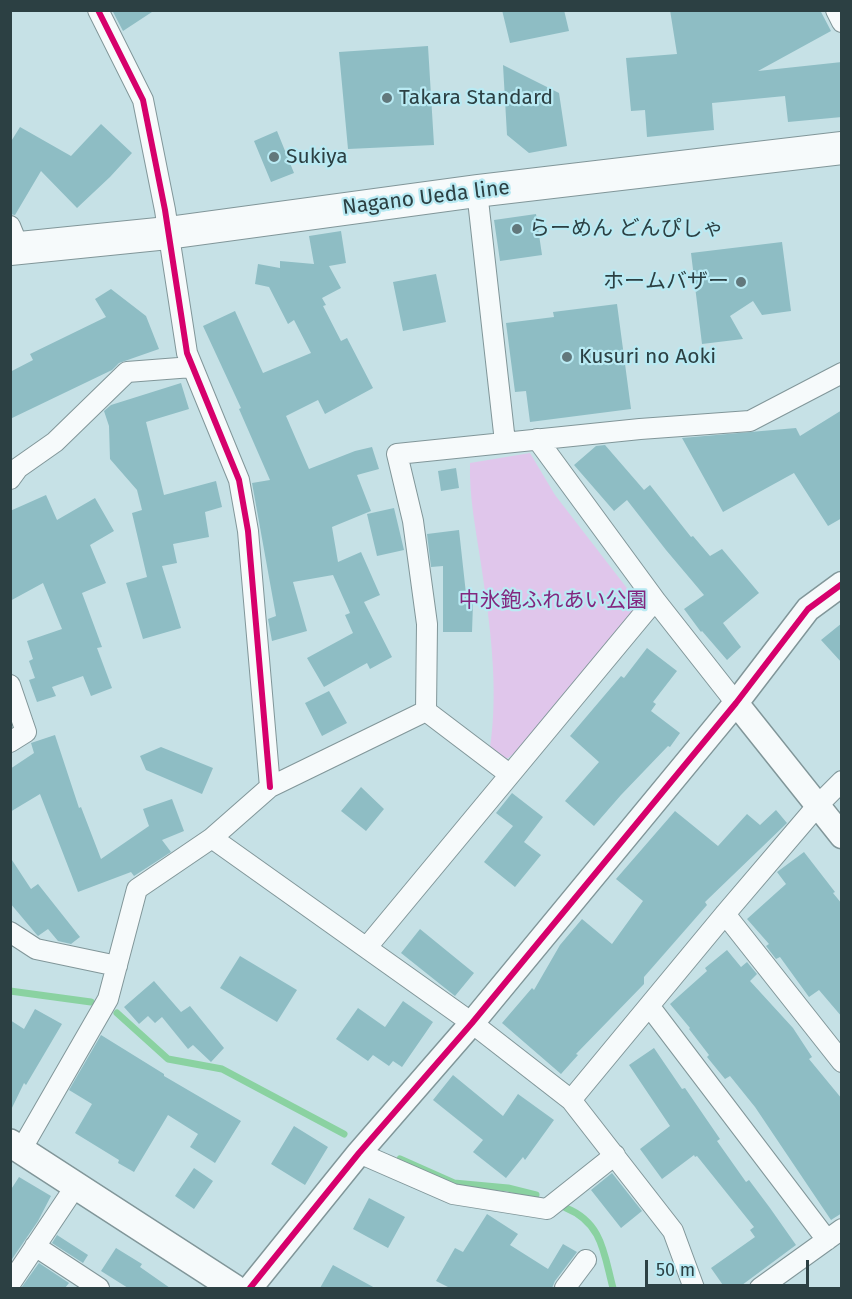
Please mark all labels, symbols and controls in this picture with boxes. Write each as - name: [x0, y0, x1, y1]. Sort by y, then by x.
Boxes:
- place label: Takara Standard: [399, 85, 553, 111]
- marker: Takara Standard: [380, 91, 394, 105]
- place label: Sukiya: [286, 144, 348, 170]
- marker: Sukiya: [267, 150, 281, 164]
- street label: Nagano Ueda line: [341, 175, 511, 221]
- place label: らーめん どんぴしゃ: [529, 216, 724, 242]
- marker: らーめん どんぴしゃ: [510, 222, 524, 236]
- place label: ホームバザー: [603, 269, 729, 295]
- marker: ホームバザー: [734, 275, 748, 289]
- place label: Kusuri no Aoki: [579, 344, 716, 370]
- marker: Kusuri no Aoki: [560, 350, 574, 364]
- park label: 中氷鉋ふれあい公園: [459, 588, 647, 614]
- scale bar: [648, 1248, 812, 1286]
- text: 50 m: [656, 1259, 695, 1281]

